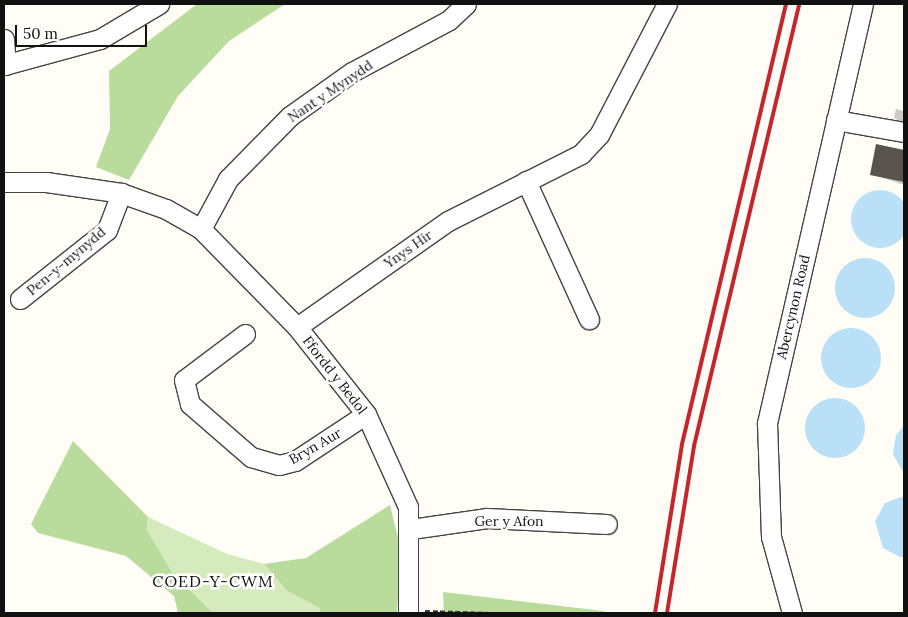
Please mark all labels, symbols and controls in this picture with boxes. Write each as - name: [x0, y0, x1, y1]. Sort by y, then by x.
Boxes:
- scale bar: [18, 15, 150, 47]
- text: 50 m: [23, 24, 58, 43]
- street label: Nant y Mynydd: [284, 56, 376, 126]
- street label: Pen-y-mynydd: [23, 223, 109, 299]
- street label: Ynys Hir: [381, 226, 435, 272]
- street label: Abercynon Road: [773, 253, 813, 361]
- street label: Ffordd y Bedol: [299, 333, 371, 417]
- street label: Bryn Aur: [286, 424, 344, 468]
- street label: Ger y Afon: [474, 513, 544, 529]
- district label: COED-Y-CWM: [151, 571, 275, 591]

